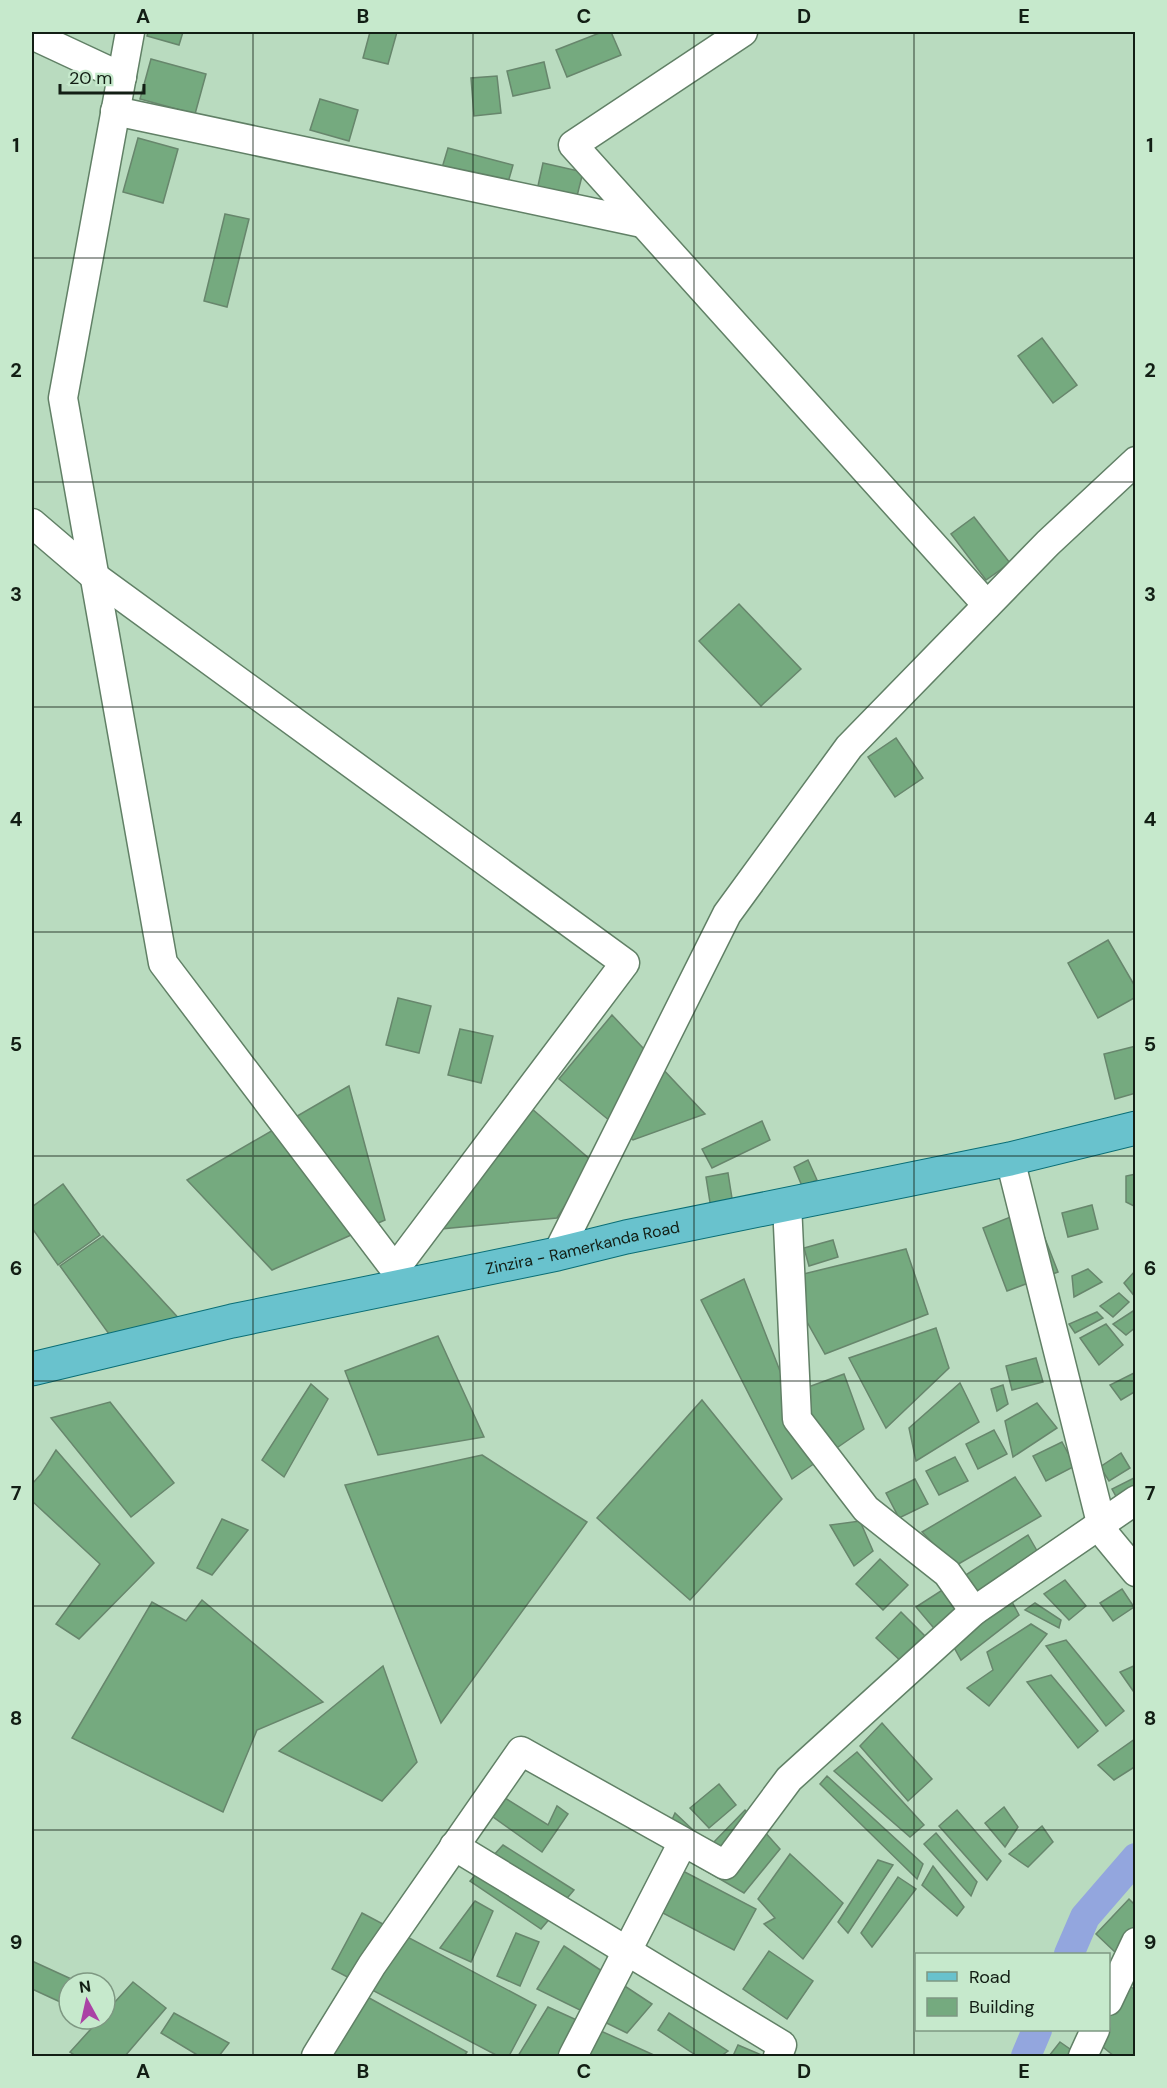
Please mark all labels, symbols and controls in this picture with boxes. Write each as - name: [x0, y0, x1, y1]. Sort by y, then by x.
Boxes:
- text: A: [136, 3, 150, 29]
- text: B: [357, 3, 369, 29]
- text: C: [577, 3, 591, 29]
- text: D: [797, 3, 811, 29]
- text: E: [1018, 3, 1030, 29]
- scale bar: [60, 57, 144, 95]
- text: 20 m: [69, 66, 112, 90]
- text: 1: [12, 132, 20, 158]
- text: 1: [1146, 132, 1154, 158]
- text: 2: [10, 357, 22, 383]
- text: 2: [1144, 357, 1156, 383]
- text: 3: [10, 581, 22, 607]
- text: 3: [1144, 581, 1156, 607]
- text: 4: [10, 806, 23, 832]
- text: 4: [1144, 806, 1157, 832]
- text: 5: [10, 1031, 22, 1057]
- text: 5: [1144, 1031, 1156, 1057]
- street label: Zinzira - Ramerkanda Road: [484, 1216, 682, 1279]
- text: 6: [10, 1255, 22, 1281]
- text: 6: [1144, 1255, 1156, 1281]
- text: 7: [11, 1480, 22, 1506]
- text: 7: [1145, 1480, 1156, 1506]
- text: 8: [10, 1705, 22, 1731]
- text: 8: [1144, 1705, 1156, 1731]
- text: 9: [10, 1929, 22, 1955]
- text: 9: [1144, 1929, 1156, 1955]
- legend: [915, 1953, 1110, 2031]
- text: Road: [969, 1965, 1011, 1989]
- north arrow: [57, 1971, 117, 2031]
- text: N: [78, 1975, 92, 1998]
- text: Building: [969, 1995, 1034, 2019]
- text: A: [136, 2058, 150, 2084]
- text: B: [357, 2058, 369, 2084]
- text: C: [577, 2058, 591, 2084]
- text: D: [797, 2058, 811, 2084]
- text: E: [1018, 2058, 1030, 2084]

